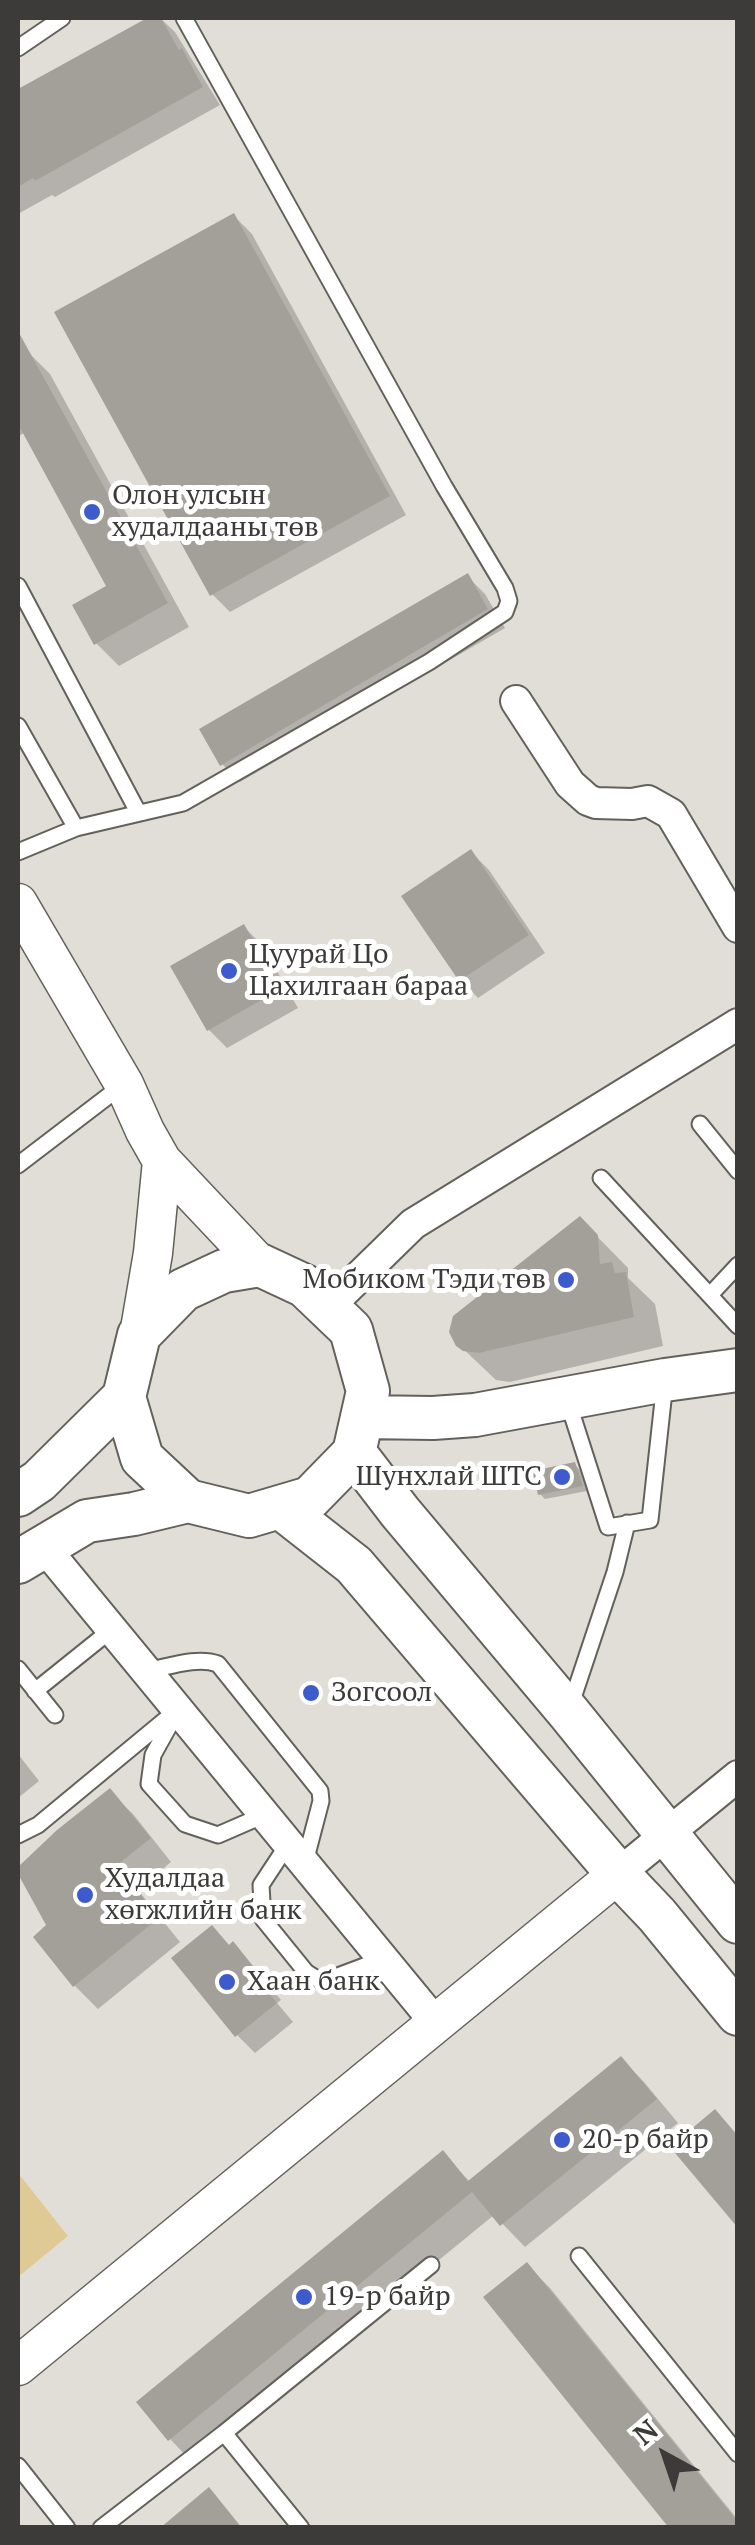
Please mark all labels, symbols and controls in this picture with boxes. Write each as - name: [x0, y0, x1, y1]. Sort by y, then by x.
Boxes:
- place label: Олон улсын худалдааны төв: [112, 479, 319, 545]
- marker: Олон улсын худалдааны төв: [81, 501, 103, 523]
- place label: Цуурай Цо Цахилгаан бараа: [249, 938, 468, 1004]
- marker: Цуурай Цо Цахилгаан бараа: [218, 960, 240, 982]
- place label: Мобиком Тэди төв: [303, 1263, 546, 1297]
- marker: Мобиком Тэди төв: [555, 1269, 577, 1291]
- place label: Шунхлай ШТС: [356, 1460, 542, 1494]
- marker: Шунхлай ШТС: [551, 1466, 573, 1488]
- place label: Зогсоол: [331, 1676, 432, 1710]
- marker: Зогсоол: [300, 1682, 322, 1704]
- place label: Худалдаа хөгжлийн банк: [105, 1862, 301, 1928]
- marker: Худалдаа хөгжлийн банк: [74, 1884, 96, 1906]
- place label: Хаан банк: [247, 1965, 380, 1999]
- marker: Хаан банк: [216, 1971, 238, 1993]
- place label: 20-р байр: [582, 2123, 709, 2157]
- marker: 20-р байр: [551, 2129, 573, 2151]
- place label: 19-р байр: [324, 2280, 451, 2314]
- marker: 19-р байр: [293, 2286, 315, 2308]
- north arrow: [615, 2405, 715, 2505]
- text: N: [625, 2411, 665, 2453]

